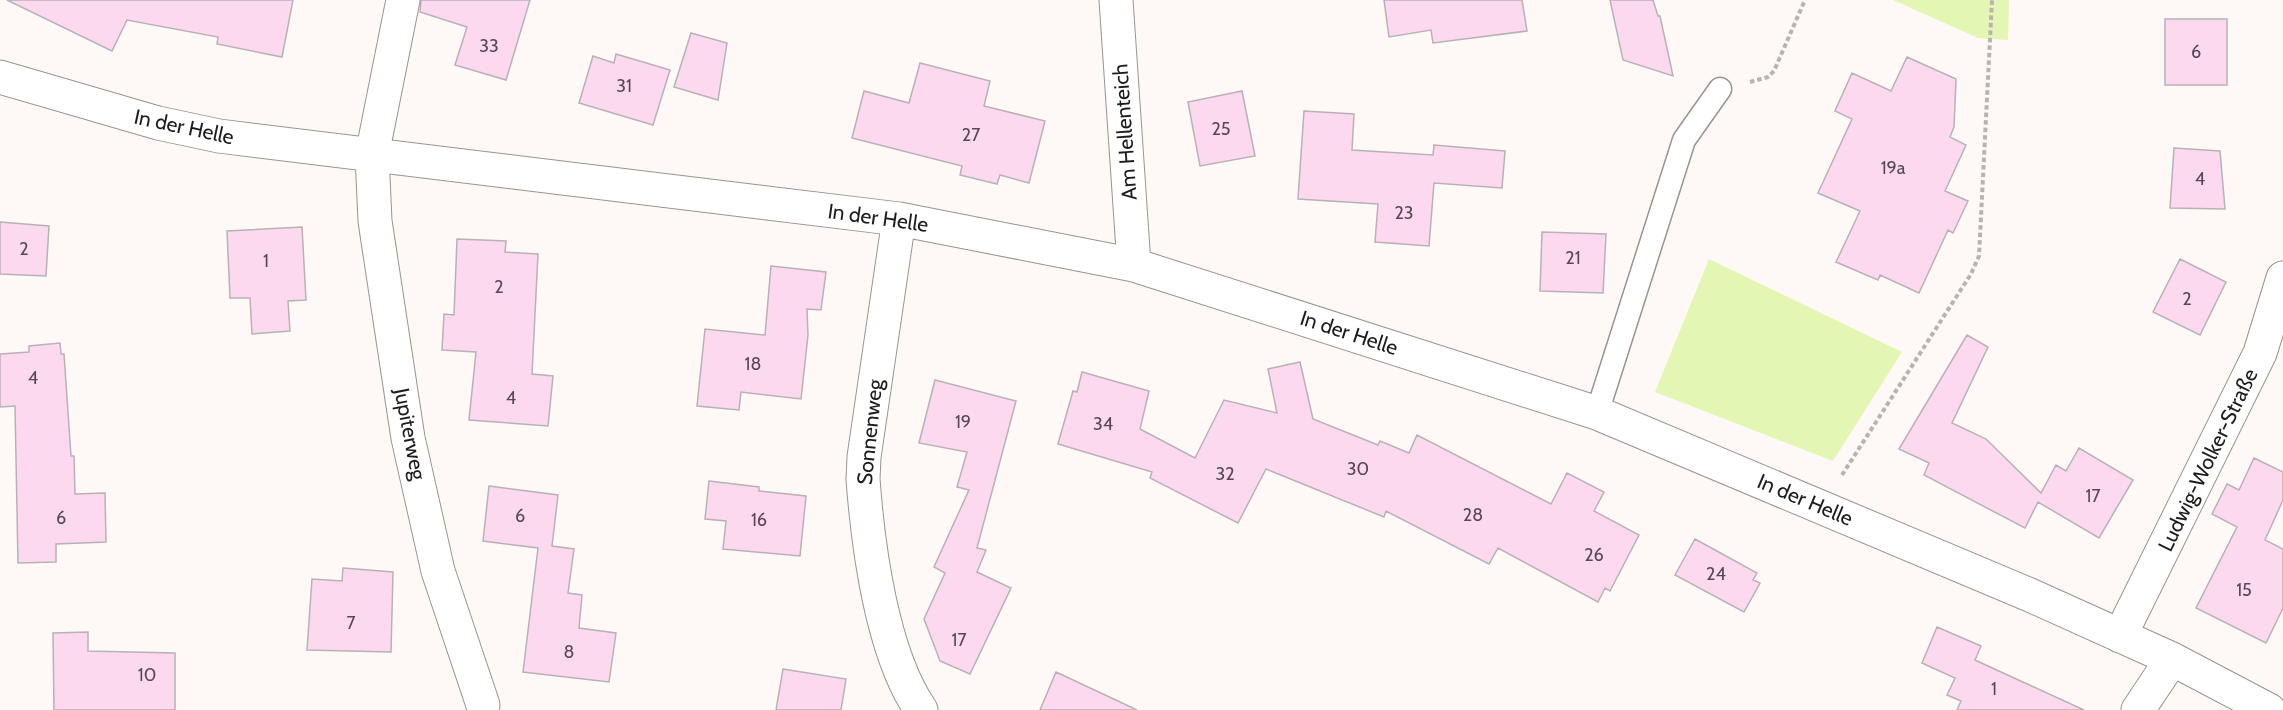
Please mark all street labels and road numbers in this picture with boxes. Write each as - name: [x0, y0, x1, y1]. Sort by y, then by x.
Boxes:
- street label: Am Hellenteich: [1107, 63, 1142, 201]
- street label: In der Helle: [132, 104, 236, 149]
- street label: In der Helle: [826, 198, 930, 237]
- street label: In der Helle: [1297, 305, 1401, 360]
- street label: Ludwig-Wolker-Straße: [2152, 364, 2263, 555]
- street label: Sonnenweg: [852, 377, 888, 486]
- street label: Jupiterweg: [389, 385, 432, 482]
- street label: In der Helle: [1754, 468, 1857, 531]

